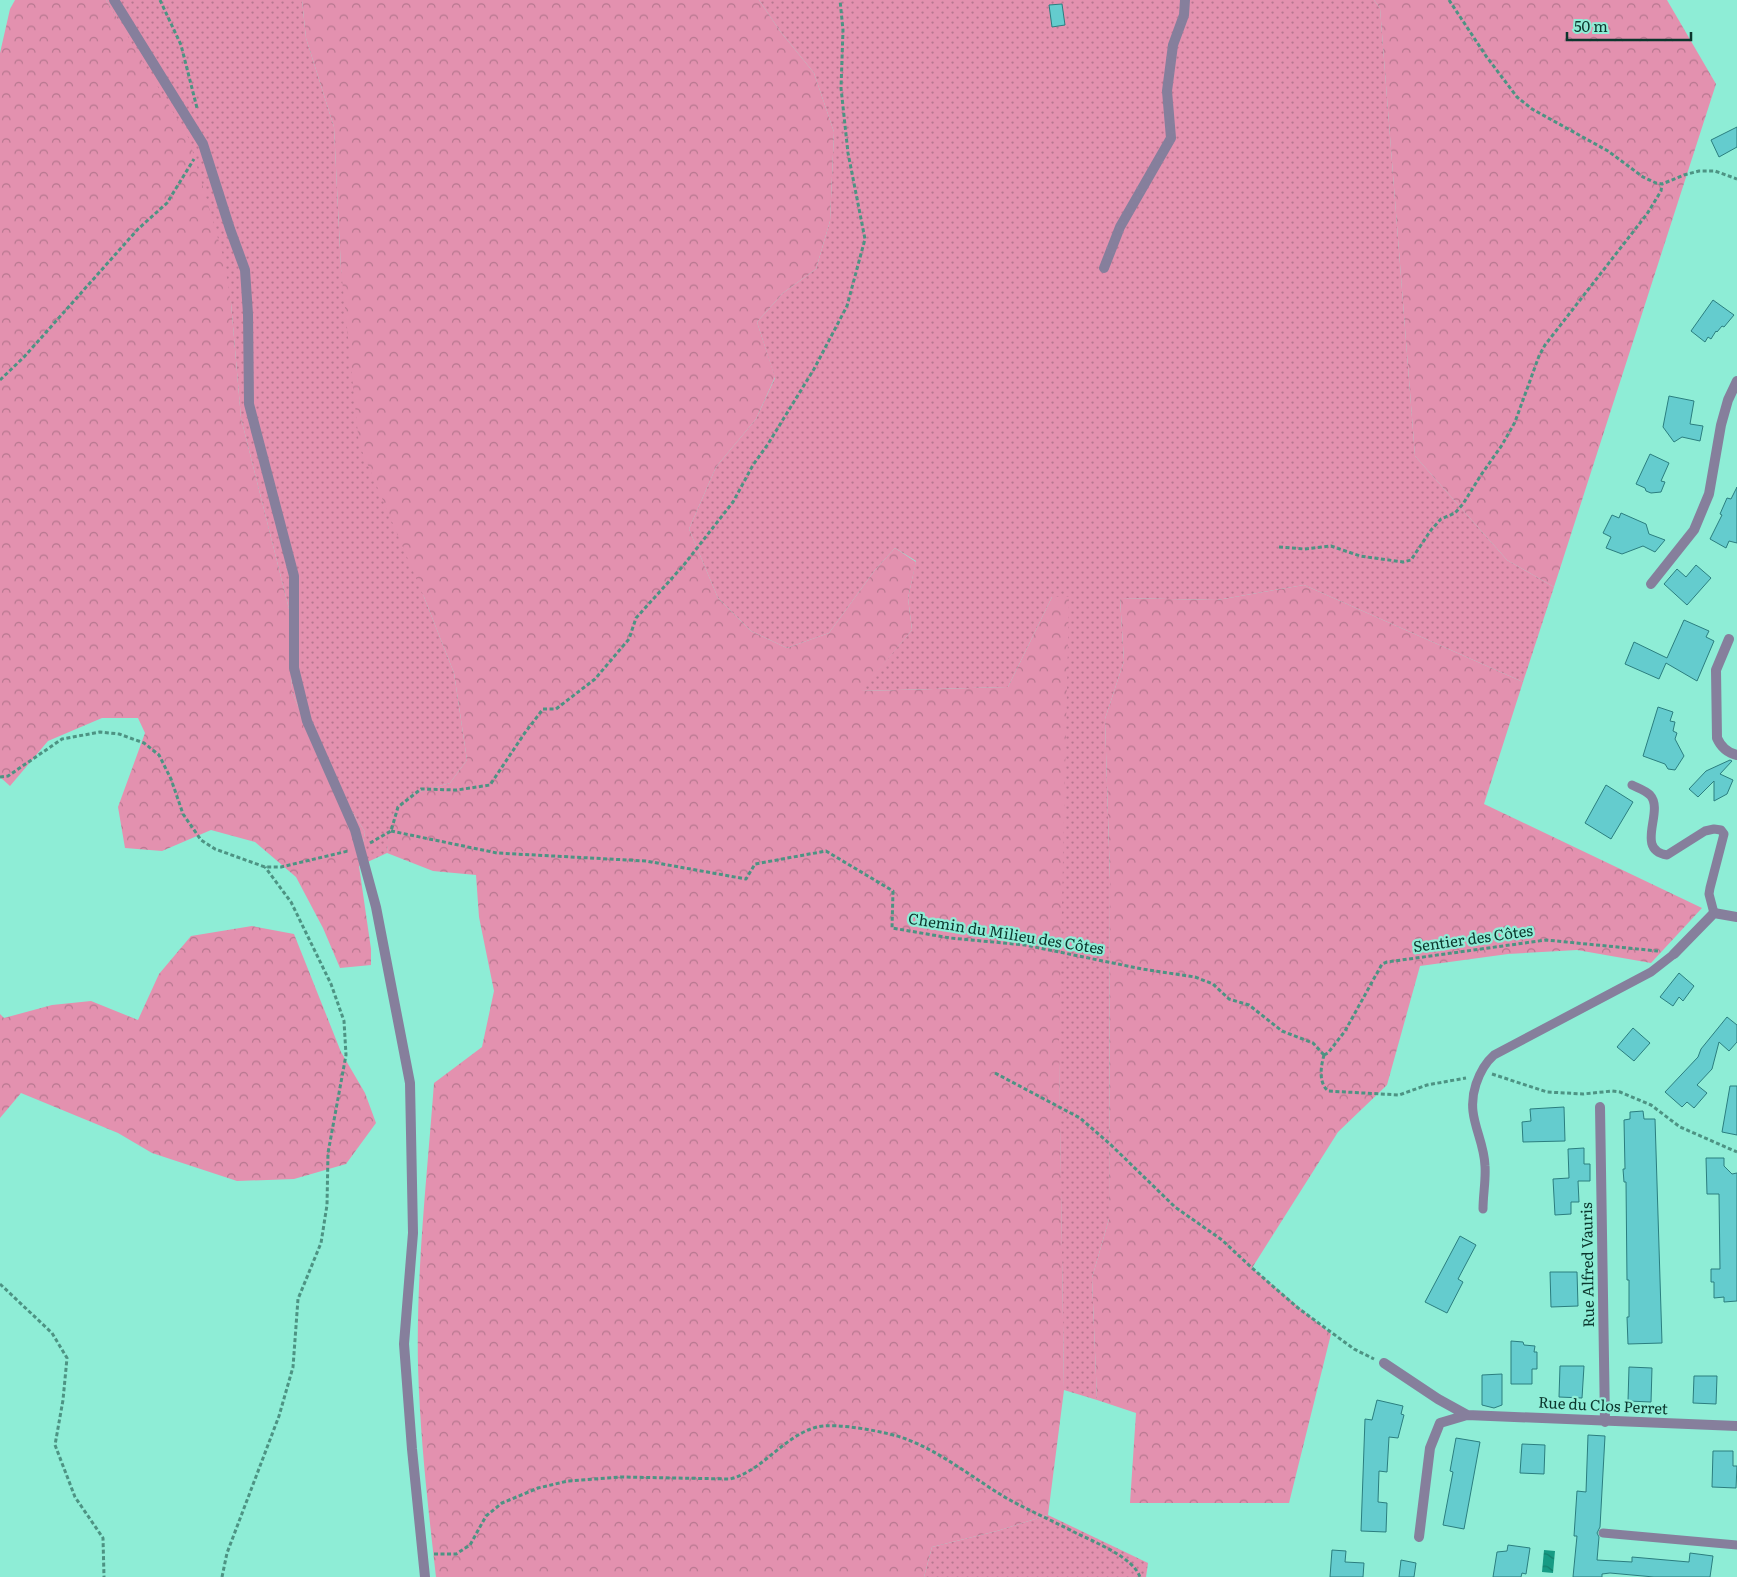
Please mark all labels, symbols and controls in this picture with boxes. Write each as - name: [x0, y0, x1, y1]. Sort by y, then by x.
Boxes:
- scale bar: [1567, 10, 1691, 42]
- text: 50 m: [1574, 14, 1608, 37]
- street label: Chemin du Milieu des Côtes: [907, 906, 1106, 959]
- street label: Sentier des Côtes: [1411, 918, 1534, 957]
- street label: Rue Alfred Vauris: [1574, 1202, 1599, 1328]
- street label: Rue du Clos Perret: [1538, 1390, 1669, 1419]

